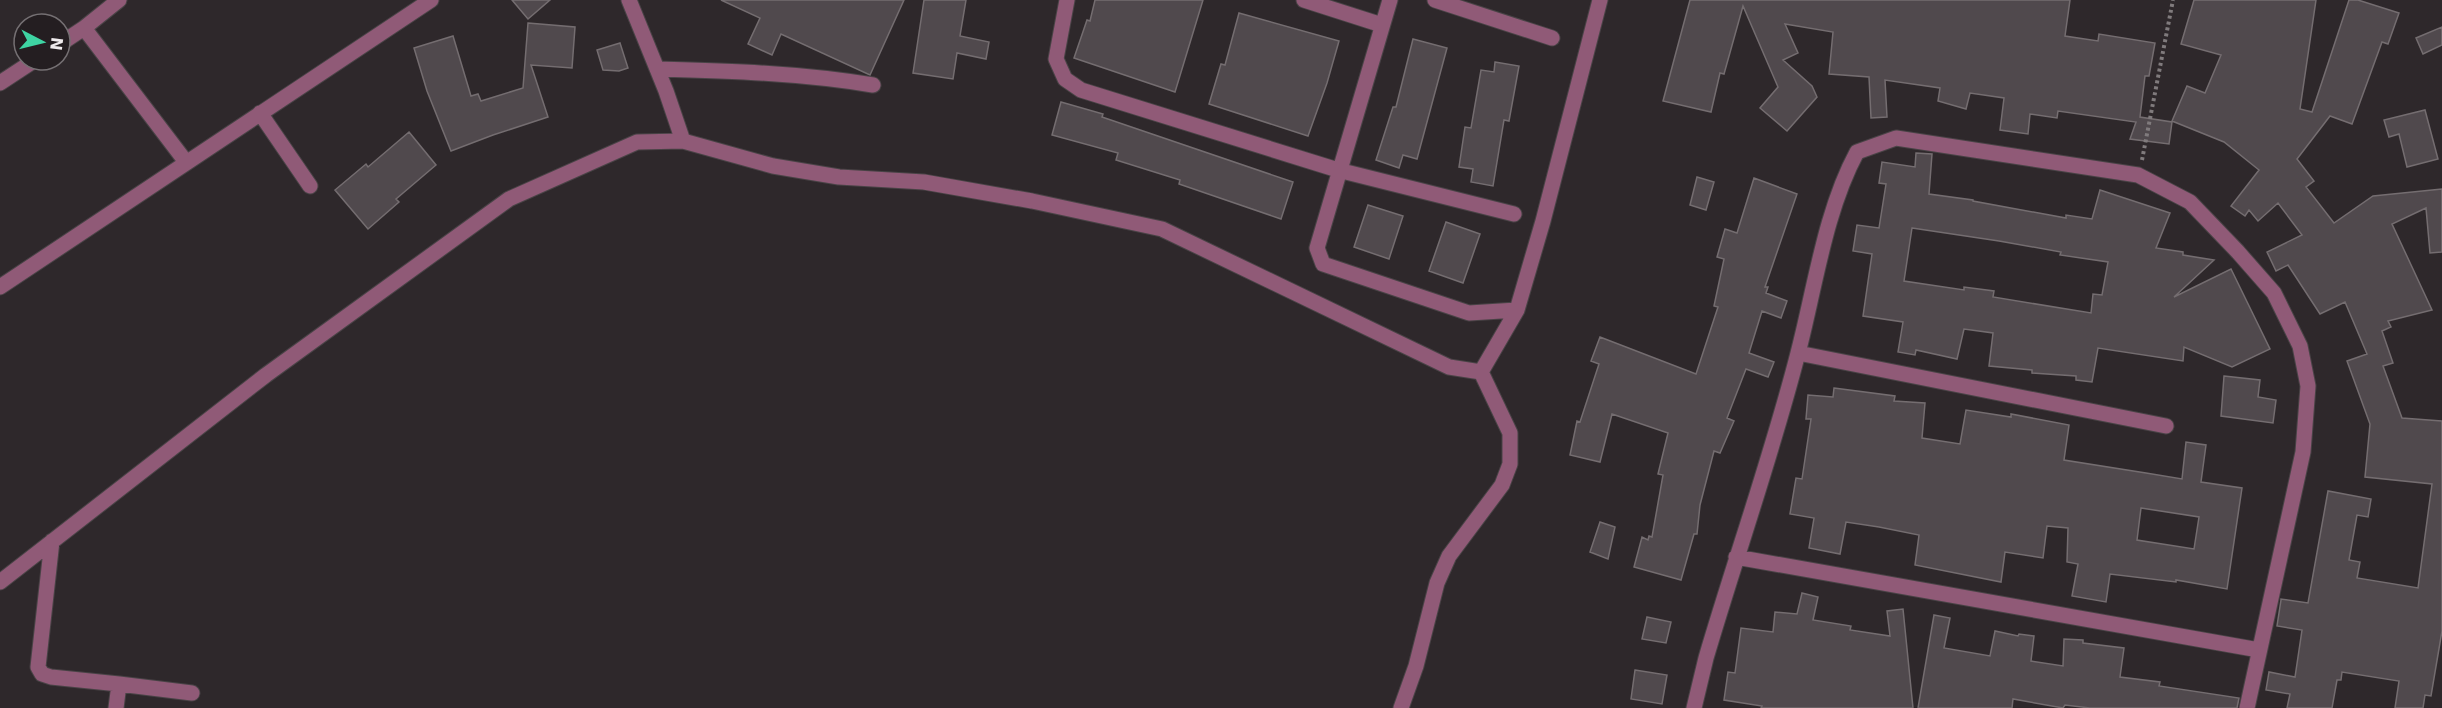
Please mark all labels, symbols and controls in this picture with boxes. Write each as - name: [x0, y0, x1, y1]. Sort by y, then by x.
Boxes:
- north arrow: [12, 12, 72, 72]
- text: N: [46, 36, 67, 52]

